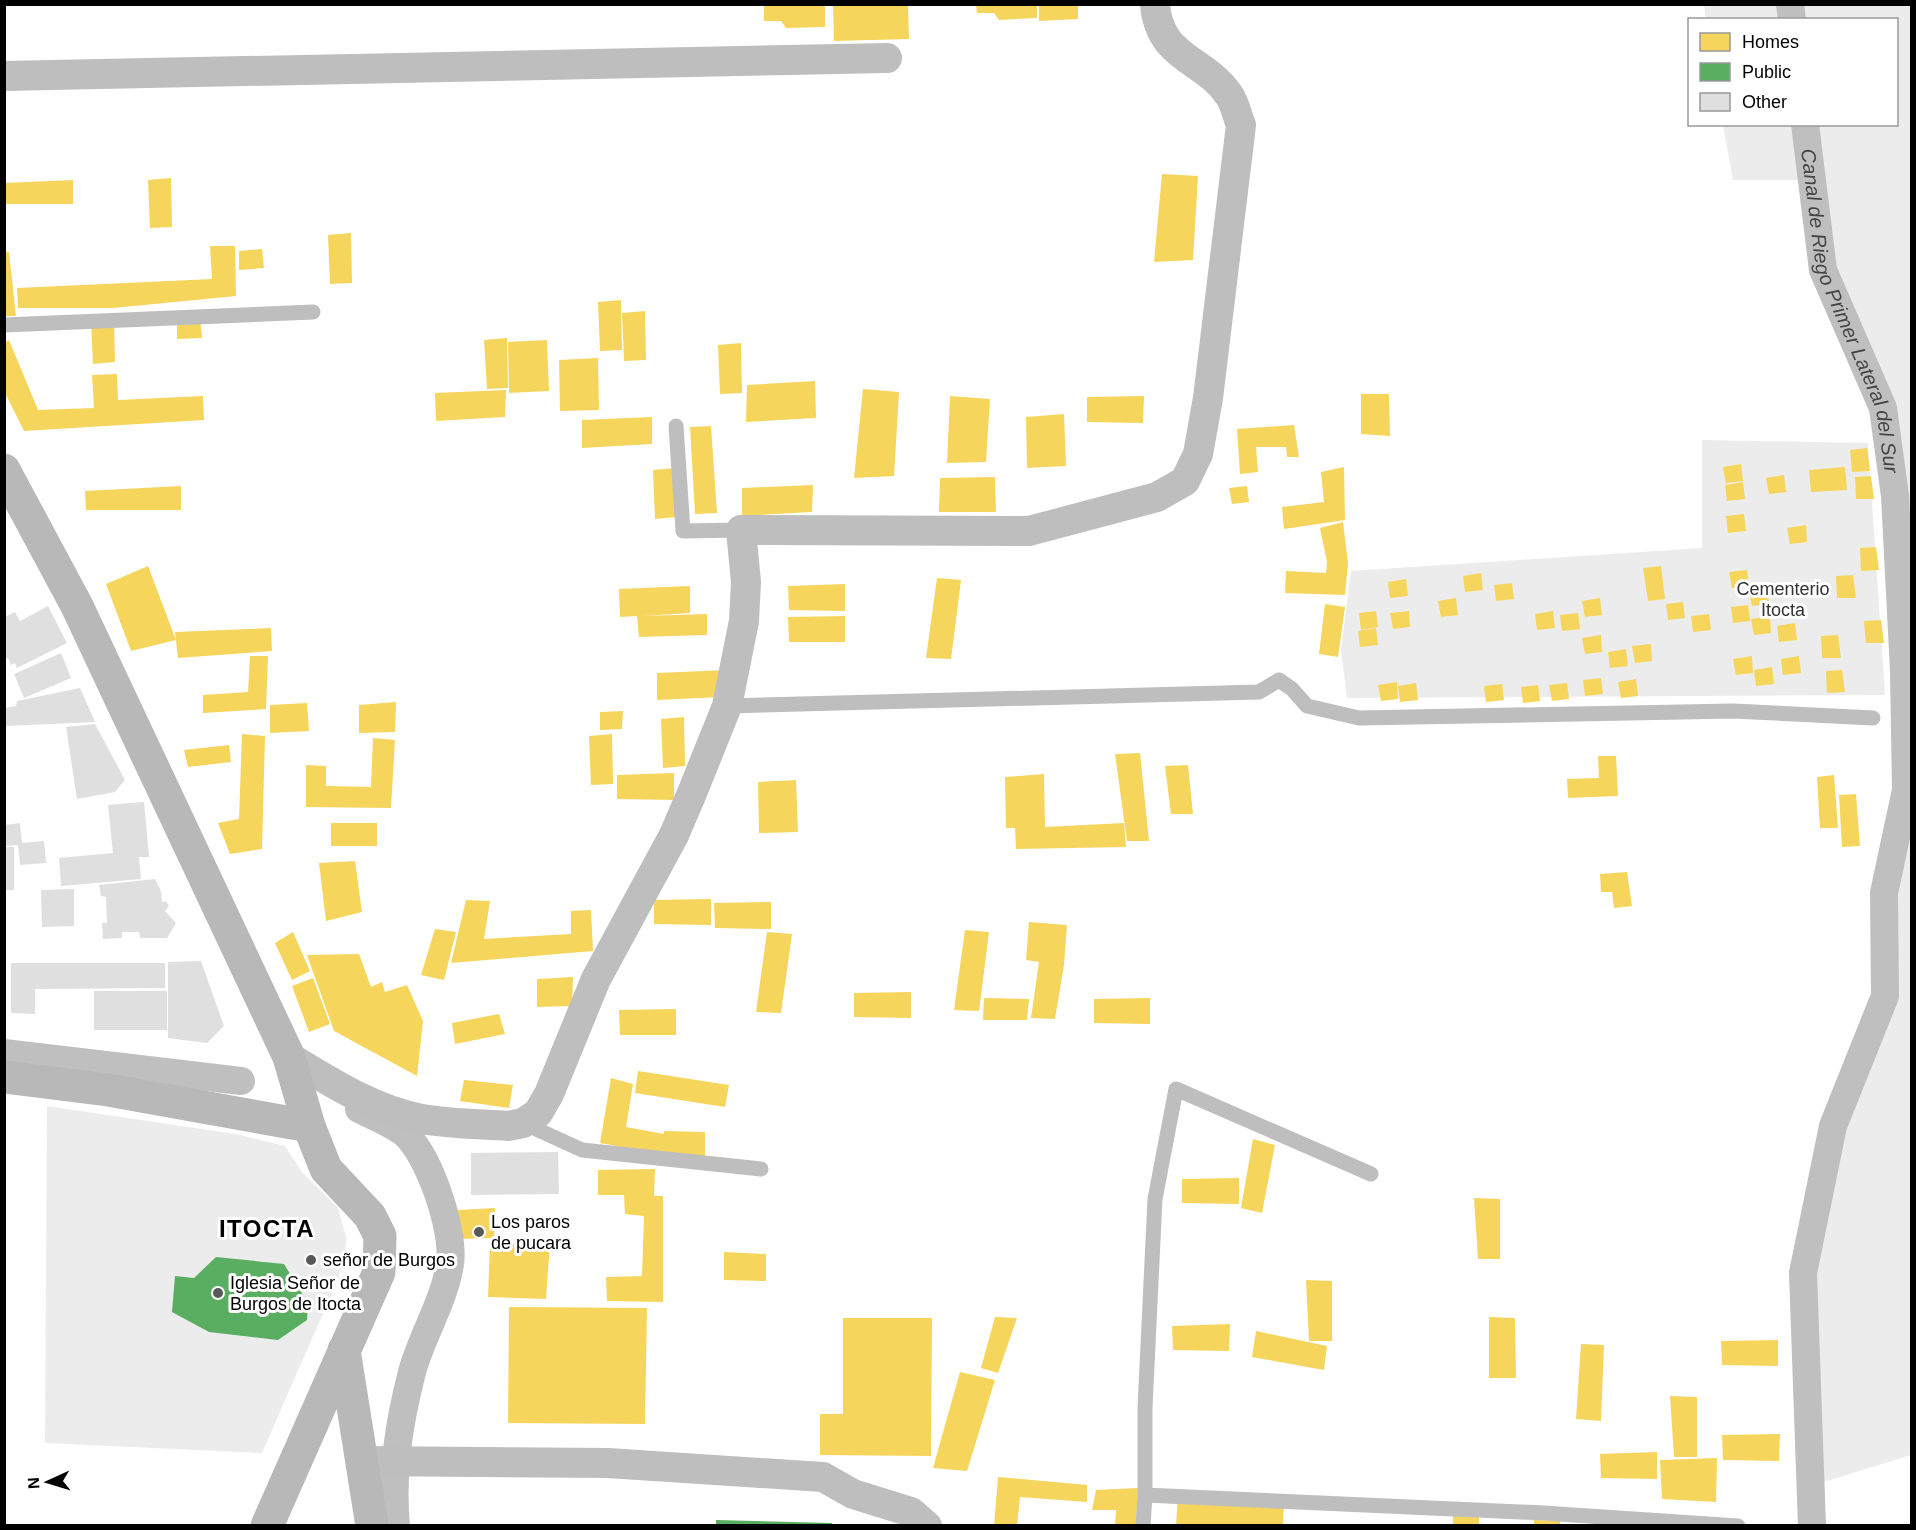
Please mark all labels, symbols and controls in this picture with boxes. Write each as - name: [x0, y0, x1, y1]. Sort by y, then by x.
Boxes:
- legend: [1688, 18, 1898, 126]
- text: Homes: [1742, 32, 1799, 52]
- text: Public: [1742, 62, 1791, 82]
- text: Other: [1742, 92, 1787, 112]
- water label: Canal de Riego Primer Lateral del Sur: [1797, 147, 1903, 476]
- park label: Cementerio Itocta: [1736, 579, 1830, 620]
- place label: Los paros de pucara: [491, 1212, 572, 1253]
- district label: ITOCTA: [219, 1215, 315, 1242]
- marker: Los paros de pucara: [472, 1225, 486, 1239]
- place label: señor de Burgos: [323, 1250, 455, 1270]
- marker: señor de Burgos: [304, 1253, 318, 1267]
- place label: Iglesia Señor de Burgos de Itocta: [230, 1273, 362, 1314]
- marker: Iglesia Señor de Burgos de Itocta: [211, 1286, 225, 1300]
- north arrow: [18, 1452, 78, 1512]
- text: N: [25, 1477, 42, 1489]

